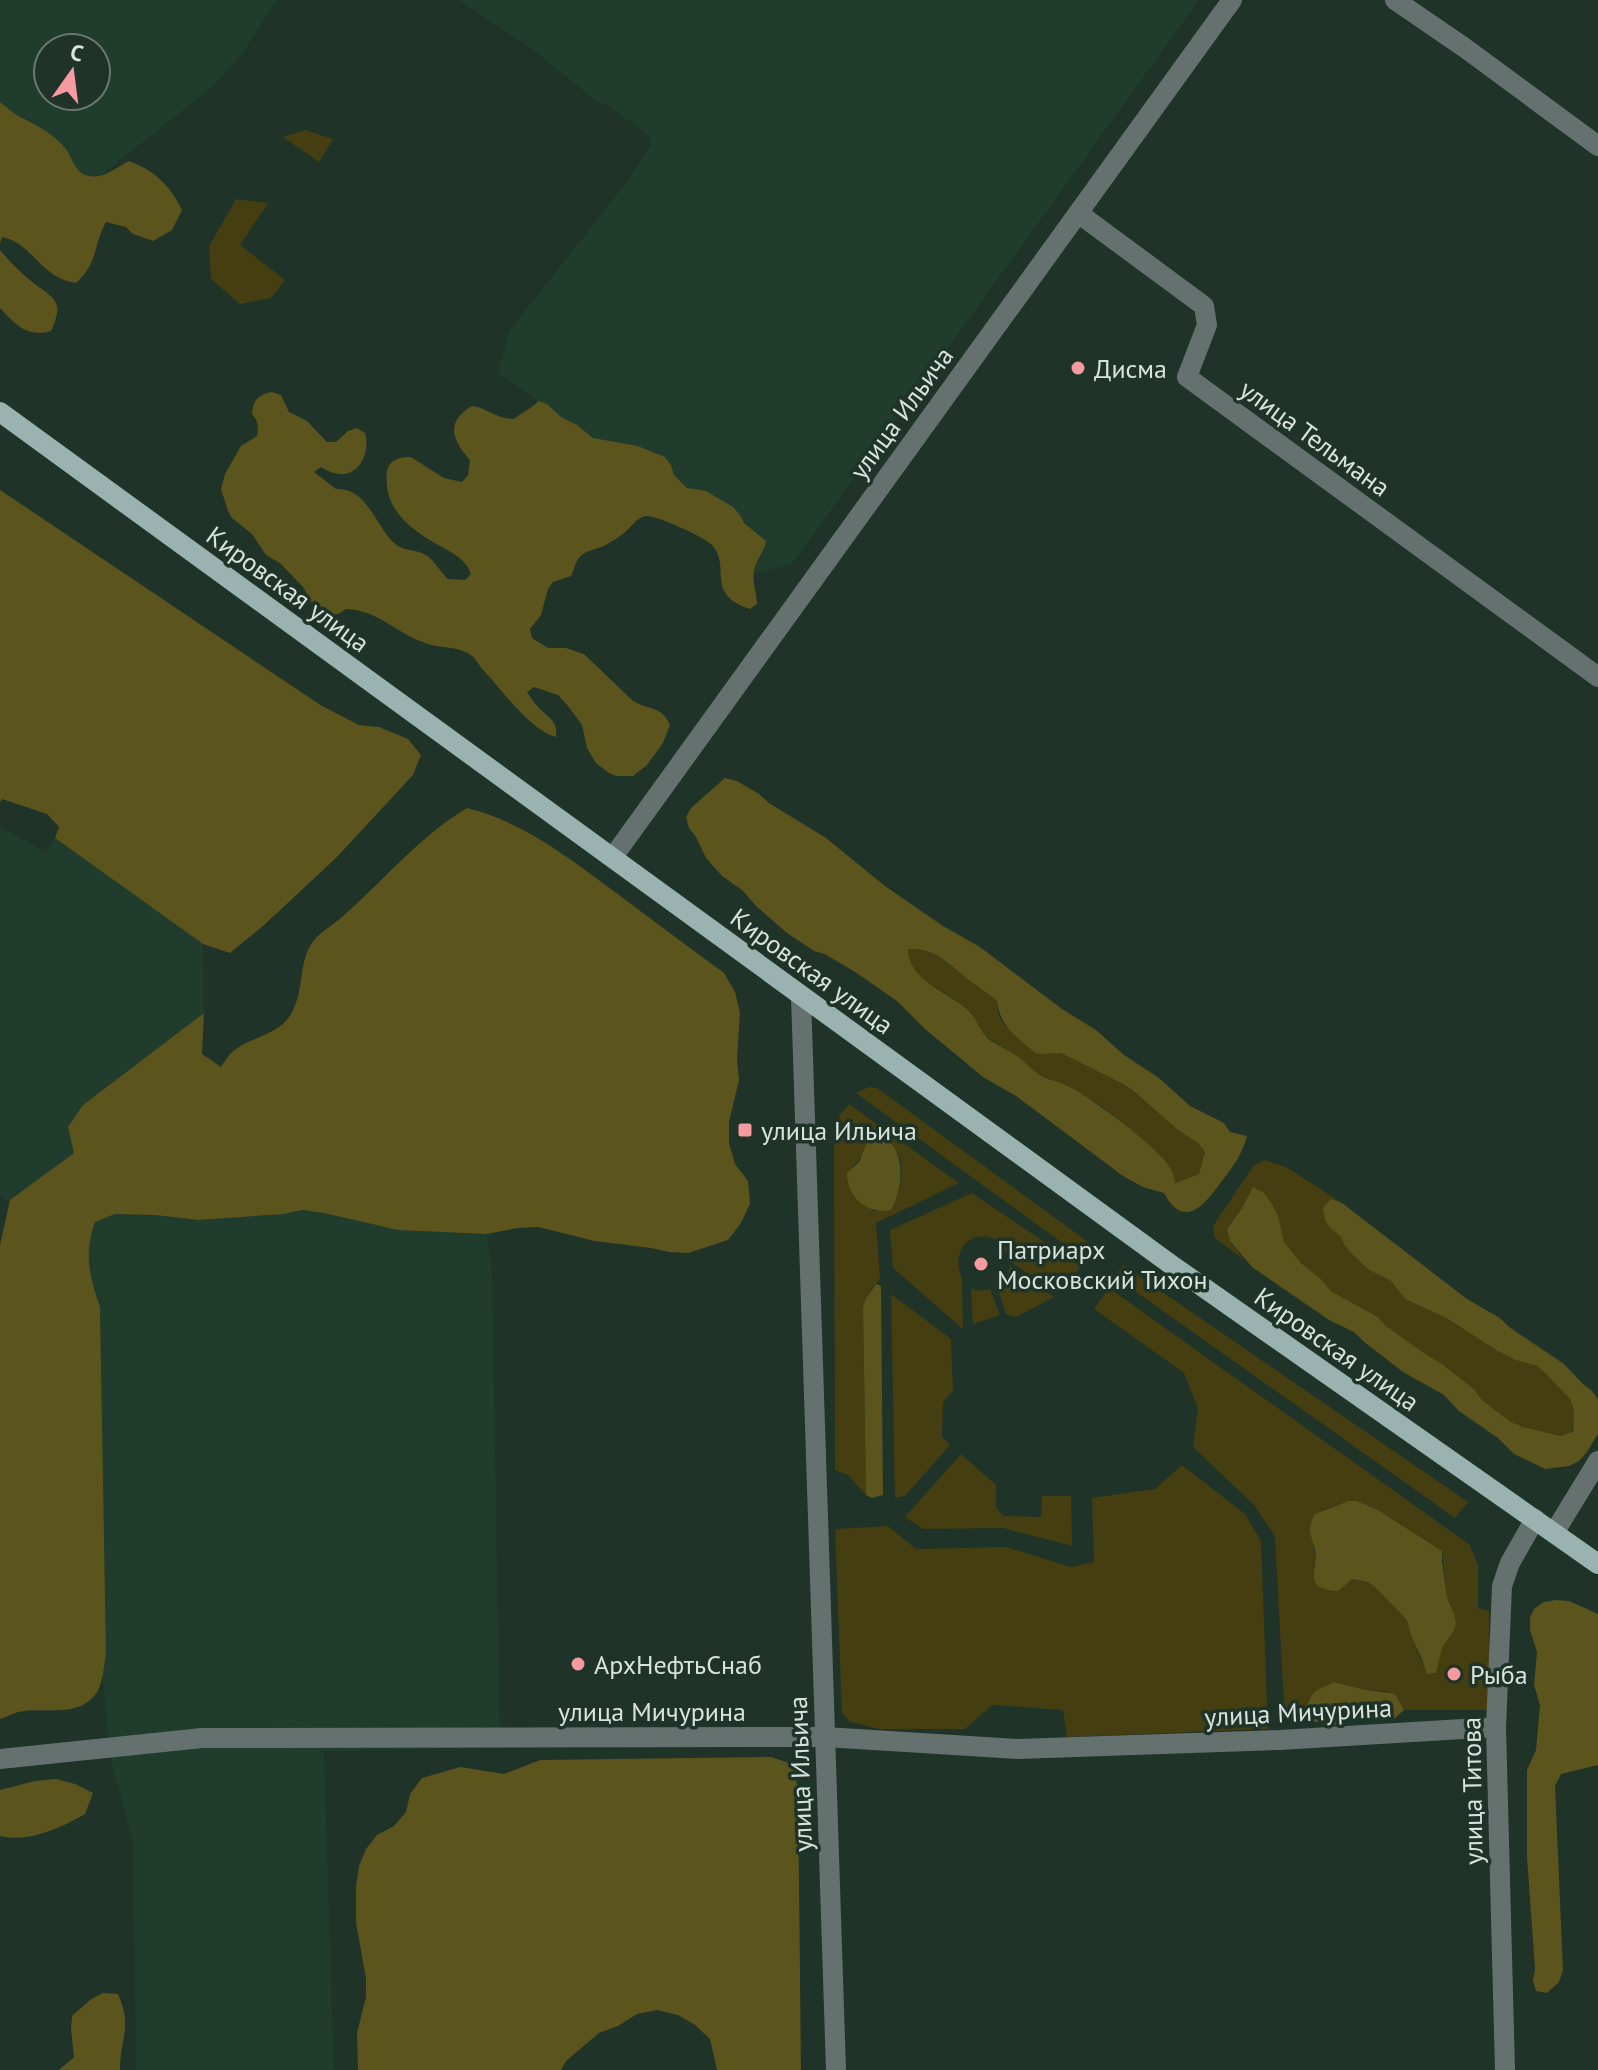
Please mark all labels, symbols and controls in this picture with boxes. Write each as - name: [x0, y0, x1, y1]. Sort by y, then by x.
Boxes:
- north arrow: [32, 32, 112, 112]
- text: С: [67, 38, 86, 68]
- street label: улица Ильича: [842, 340, 960, 486]
- place label: Дисма: [1094, 352, 1167, 385]
- marker: Дисма: [1069, 359, 1087, 377]
- street label: улица Тельмана: [1233, 372, 1397, 504]
- street label: Кировская улица: [200, 519, 376, 659]
- street label: Кировская улица: [724, 901, 900, 1041]
- place label: улица Ильича: [761, 1114, 917, 1147]
- marker: улица Ильича: [736, 1121, 754, 1139]
- place label: Патриарх Московский Тихон: [997, 1233, 1208, 1296]
- marker: Патриарх Московский Тихон: [972, 1255, 990, 1273]
- street label: Кировская улица: [1248, 1280, 1426, 1418]
- place label: АрхНефтьСнаб: [594, 1648, 762, 1681]
- marker: АрхНефтьСнаб: [569, 1655, 587, 1673]
- place label: Рыба: [1470, 1658, 1528, 1691]
- marker: Рыба: [1445, 1665, 1463, 1683]
- street label: улица Мичурина: [1203, 1691, 1393, 1733]
- street label: улица Мичурина: [558, 1695, 746, 1728]
- street label: улица Ильича: [781, 1696, 819, 1852]
- street label: улица Титова: [1454, 1717, 1490, 1865]

